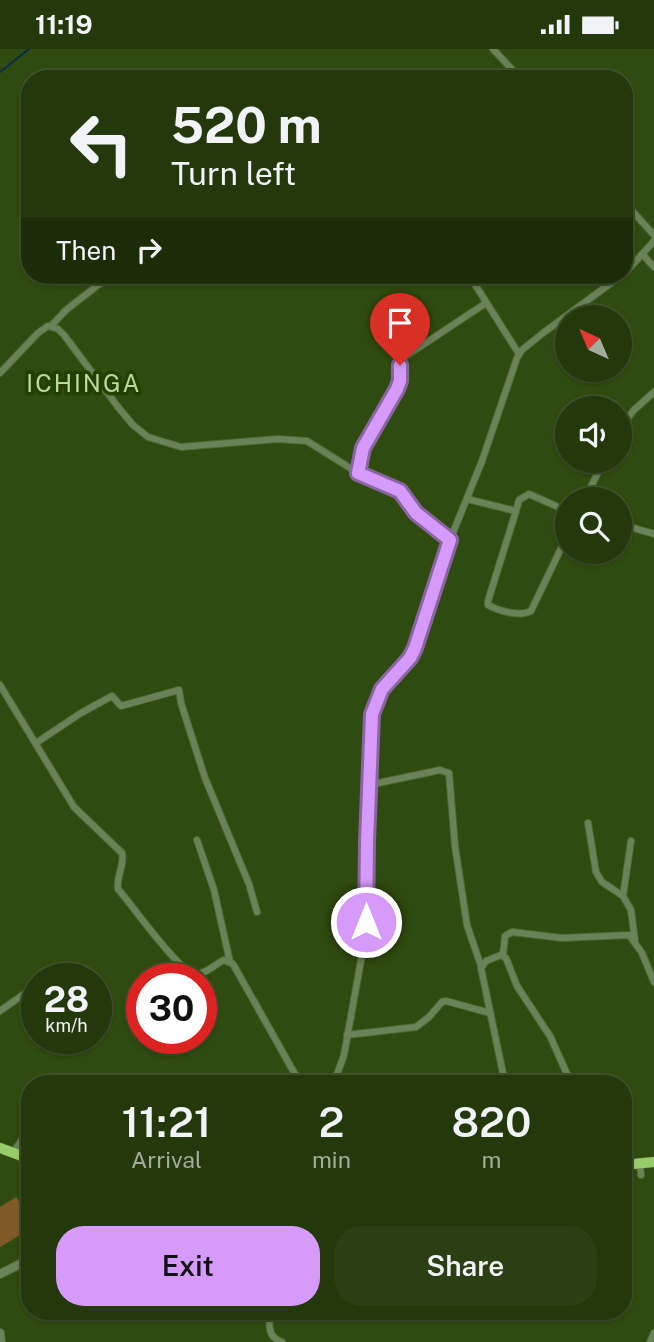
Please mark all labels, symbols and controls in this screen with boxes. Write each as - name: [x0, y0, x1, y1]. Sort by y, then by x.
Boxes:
- text: 11:19: [35, 9, 93, 40]
- text: 520 m: [171, 96, 322, 154]
- icon: left: [56, 98, 147, 189]
- text: Turn left: [171, 155, 296, 192]
- icon: right: [130, 231, 168, 269]
- text: Then: [56, 235, 116, 266]
- pin: [370, 293, 430, 365]
- icon: arrive: [381, 304, 419, 342]
- north arrow: [555, 305, 632, 381]
- map controls: [555, 305, 632, 564]
- district label: ICHINGA: [26, 369, 142, 397]
- button: sound: [555, 396, 632, 473]
- button: search: [555, 487, 632, 564]
- position arrow: [329, 885, 403, 959]
- speed limit sign: 30: [126, 963, 217, 1054]
- text: 28: [44, 979, 89, 1020]
- text: km/h: [45, 1015, 88, 1036]
- text: 11:21: [121, 1097, 211, 1146]
- text: 2: [318, 1097, 344, 1146]
- text: 820: [451, 1097, 532, 1146]
- text: Arrival: [131, 1146, 202, 1173]
- text: min: [312, 1146, 351, 1173]
- text: m: [481, 1146, 501, 1173]
- button: Exit: [56, 1226, 320, 1306]
- button: Share: [334, 1226, 597, 1306]

